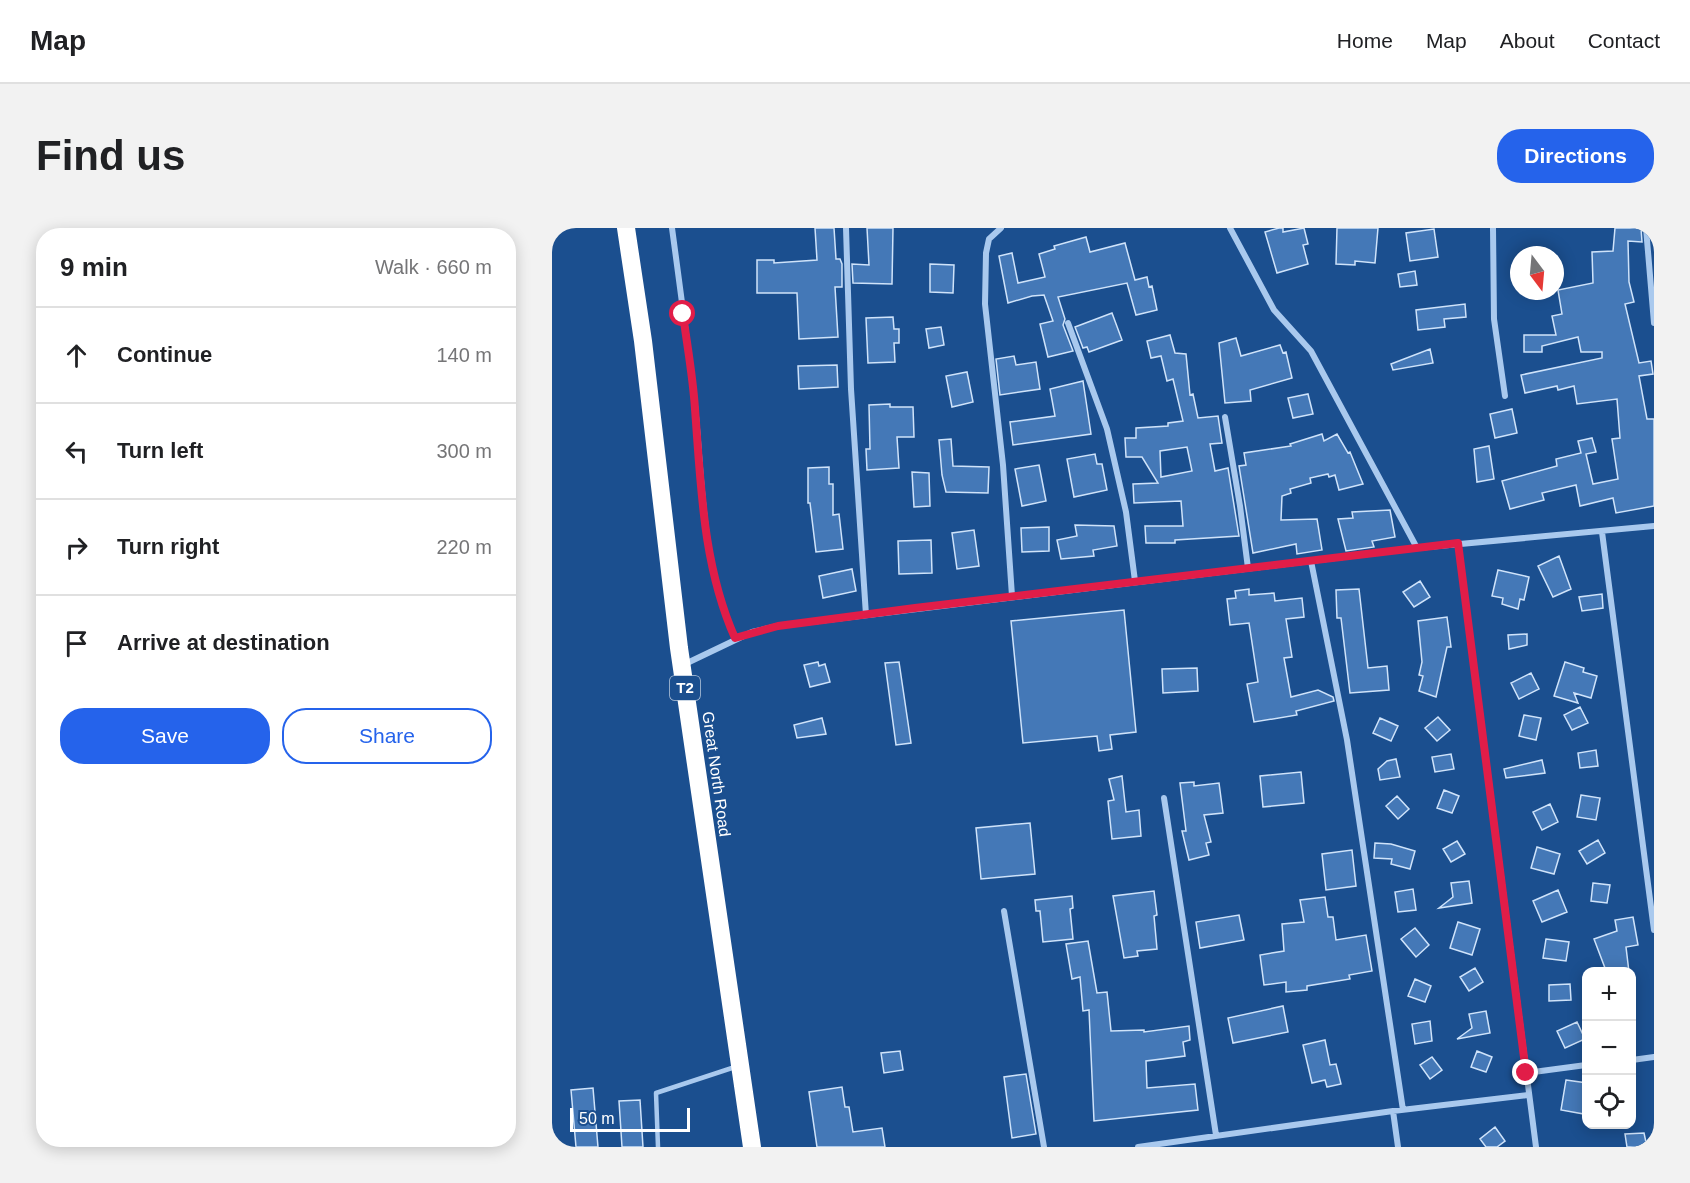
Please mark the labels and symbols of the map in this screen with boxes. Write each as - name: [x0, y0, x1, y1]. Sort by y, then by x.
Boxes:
- north arrow: [1510, 246, 1564, 300]
- route start: [669, 300, 695, 326]
- road number: T2: [670, 676, 700, 700]
- street label: Great North Road: [699, 710, 734, 838]
- route end: [1512, 1059, 1538, 1085]
- scale bar: [570, 1105, 690, 1132]

